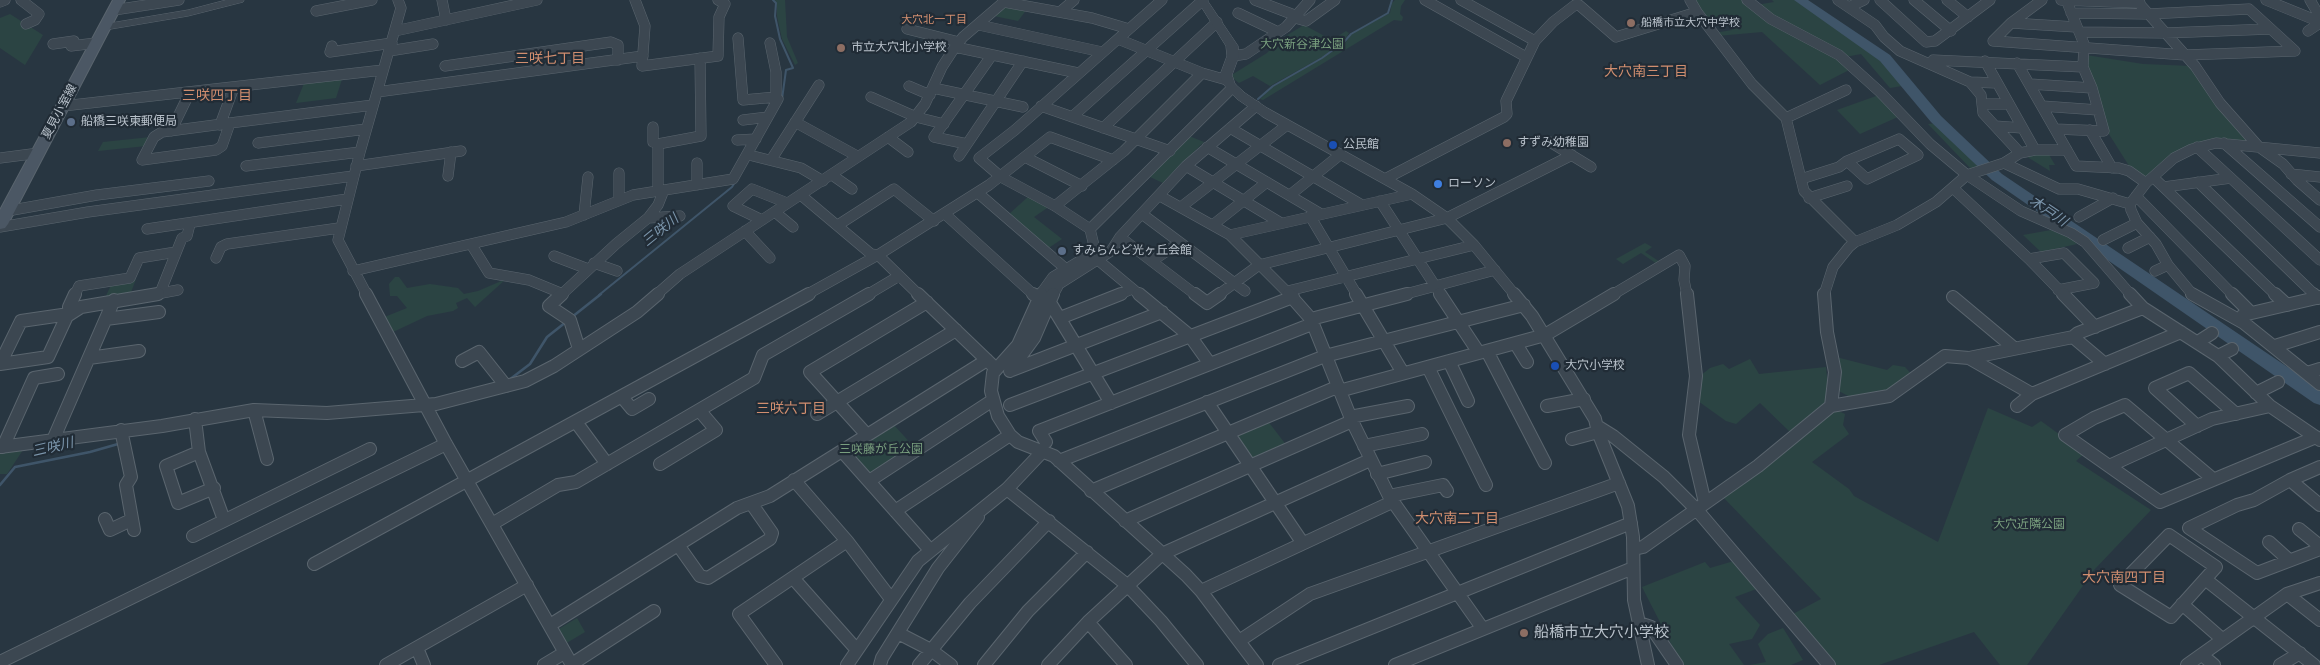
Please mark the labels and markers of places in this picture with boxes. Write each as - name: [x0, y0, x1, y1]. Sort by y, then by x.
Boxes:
- place label: 船橋市立大穴中学校: [1641, 16, 1740, 30]
- marker: 船橋市立大穴中学校: [1625, 17, 1637, 29]
- place label: 市立大穴北小学校: [851, 41, 947, 55]
- marker: 市立大穴北小学校: [835, 42, 847, 54]
- place label: 船橋三咲東郵便局: [81, 115, 177, 129]
- marker: 船橋三咲東郵便局: [65, 116, 77, 128]
- place label: すずみ幼稚園: [1517, 136, 1589, 150]
- marker: すずみ幼稚園: [1501, 137, 1513, 149]
- place label: 公民館: [1343, 138, 1379, 152]
- marker: 公民館: [1327, 139, 1339, 151]
- place label: ローソン: [1448, 177, 1496, 191]
- marker: ローソン: [1432, 178, 1444, 190]
- place label: すみらんど光ヶ丘会館: [1072, 244, 1192, 258]
- marker: すみらんど光ヶ丘会館: [1056, 245, 1068, 257]
- place label: 大穴小学校: [1565, 359, 1625, 373]
- marker: 大穴小学校: [1549, 360, 1561, 372]
- place label: 船橋市立大穴小学校: [1534, 624, 1669, 642]
- marker: 船橋市立大穴小学校: [1518, 627, 1530, 639]

